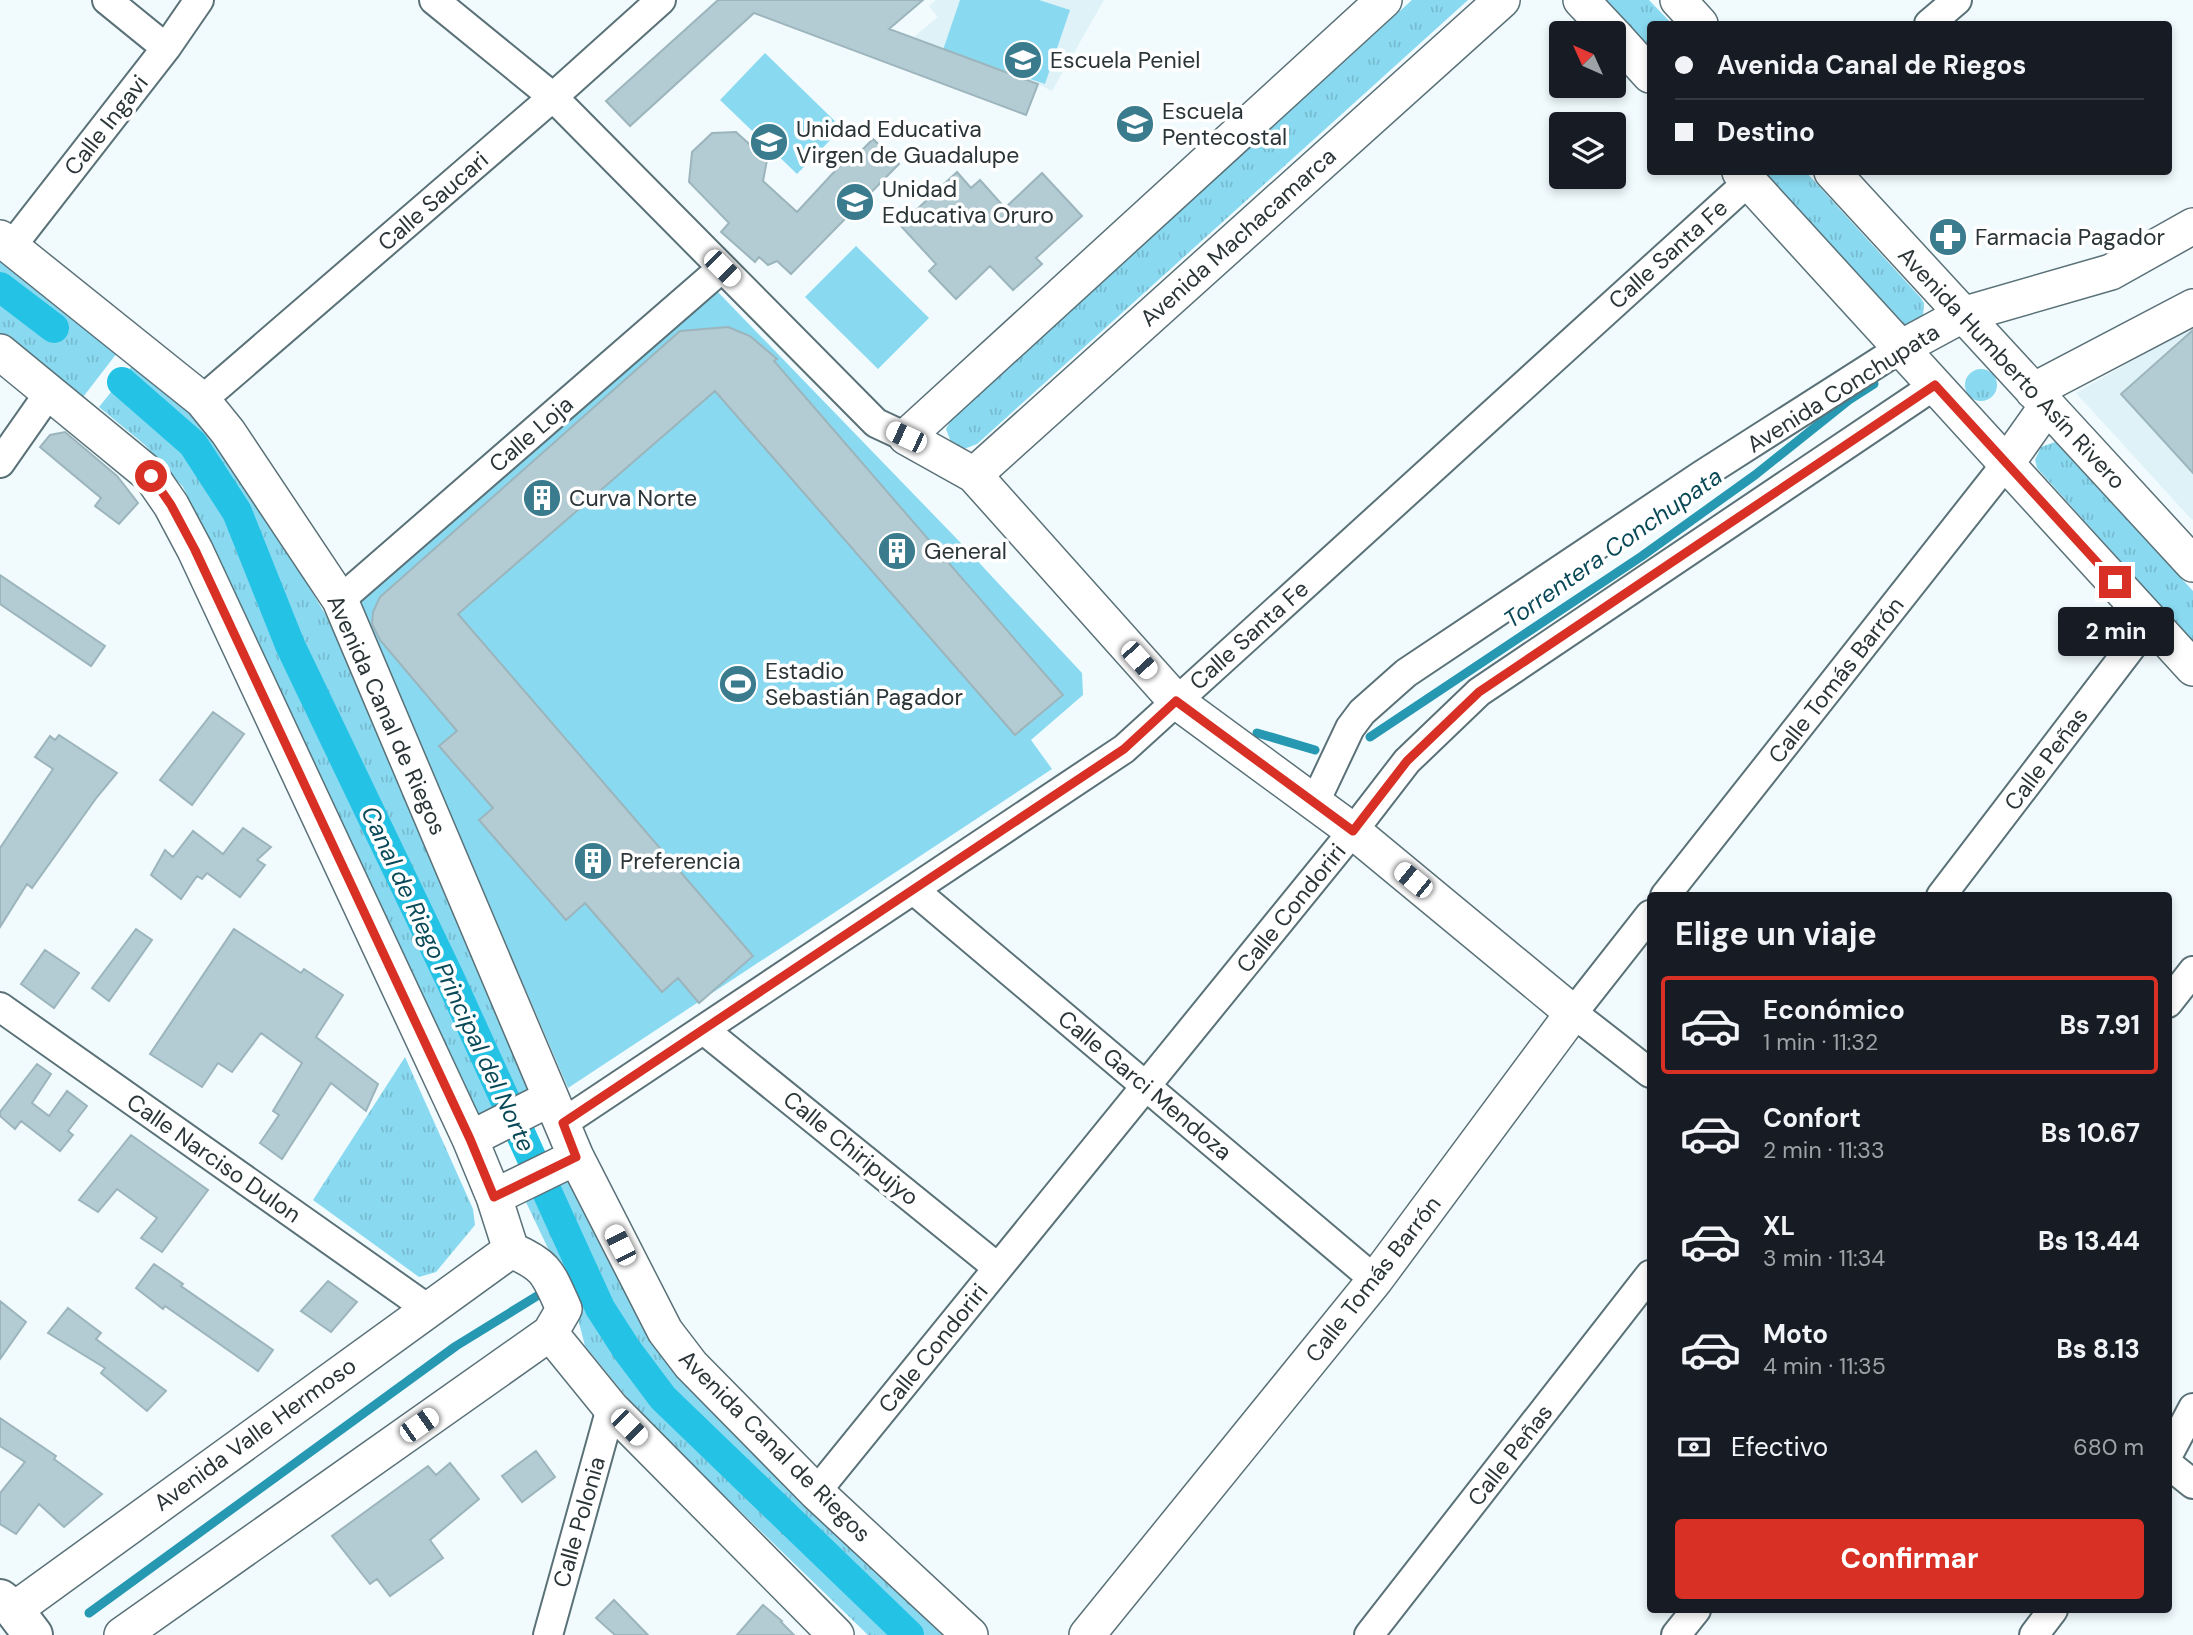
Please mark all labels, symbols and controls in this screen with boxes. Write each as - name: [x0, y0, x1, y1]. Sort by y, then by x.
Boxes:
- north arrow: [1549, 21, 1626, 98]
- map controls: [1549, 21, 1626, 189]
- school or university icon: Escuela Peniel: [1002, 39, 1044, 81]
- place label: Escuela Peniel: [1050, 45, 1200, 75]
- text: Avenida Canal de Riegos: [1717, 48, 2026, 82]
- street label: Calle Ingavi: [57, 69, 155, 181]
- place label: Escuela Pentecostal: [1162, 96, 1287, 152]
- school or university icon: Escuela Pentecostal: [1114, 103, 1156, 145]
- button: layers: [1549, 112, 1626, 189]
- place label: Unidad Educativa Virgen de Guadalupe: [796, 114, 1019, 170]
- text: Destino: [1717, 115, 1815, 149]
- school or university icon: Unidad Educativa Virgen de Guadalupe: [748, 121, 790, 163]
- street label: Avenida Machacamarca: [1134, 141, 1342, 333]
- street label: Calle Saucari: [371, 145, 495, 257]
- place label: Unidad Educativa Oruro: [882, 174, 1054, 230]
- school or university icon: Unidad Educativa Oruro: [834, 181, 876, 223]
- street label: Calle Santa Fe: [1602, 193, 1734, 315]
- pharmacy icon: Farmacia Pagador: [1927, 216, 1969, 258]
- place label: Farmacia Pagador: [1975, 222, 2165, 252]
- street label: Avenida Humberto Asín Rivero: [1892, 240, 2132, 496]
- car: [700, 246, 745, 290]
- street label: Avenida Conchupata: [1741, 317, 1945, 459]
- street label: Calle Loja: [483, 389, 579, 479]
- car: [883, 419, 930, 455]
- route start: [135, 460, 167, 492]
- water label: Torrentera Conchupata: [1497, 460, 1728, 635]
- building icon: Curva Norte: [521, 477, 563, 519]
- place label: Curva Norte: [569, 483, 697, 513]
- building icon: General: [876, 530, 918, 572]
- place label: General: [924, 536, 1007, 566]
- route end: [2099, 566, 2131, 598]
- street label: Calle Santa Fe: [1183, 574, 1315, 696]
- street label: Avenida Canal de Riegos: [320, 590, 454, 840]
- street label: Calle Tomás Barrón: [1762, 591, 1910, 769]
- callout: 2 min: [2057, 606, 2173, 656]
- text: 2 min: [2086, 616, 2146, 646]
- car: [1118, 637, 1161, 683]
- place label: Estadio Sebastián Pagador: [765, 656, 963, 712]
- sports icon: Estadio Sebastián Pagador: [717, 663, 759, 705]
- street label: Calle Peñas: [1997, 701, 2095, 817]
- water label: Canal de Riego Principal del Norte: [354, 801, 542, 1157]
- street label: Calle Condoriri: [1230, 837, 1352, 979]
- building icon: Preferencia: [572, 840, 614, 882]
- place label: Preferencia: [620, 846, 740, 876]
- car: [1391, 859, 1436, 901]
- text: Elige un viaje: [1675, 913, 1877, 955]
- text: Económico: [1763, 993, 1905, 1027]
- icon: car: [1679, 994, 1742, 1057]
- street label: Calle Garci Mendoza: [1052, 1003, 1238, 1167]
- text: Bs 7.91: [2060, 1008, 2140, 1042]
- text: 1 min · 11:32: [1763, 1027, 1878, 1057]
- street label: Calle Chiripujyo: [777, 1084, 925, 1212]
- street label: Calle Narciso Dulon: [121, 1087, 307, 1229]
- text: Confort: [1763, 1101, 1861, 1135]
- icon: car: [1679, 1102, 1742, 1165]
- text: Bs 10.67: [2041, 1116, 2140, 1150]
- text: 2 min · 11:33: [1763, 1135, 1885, 1165]
- street label: Calle Tomás Barrón: [1299, 1190, 1447, 1368]
- text: XL: [1763, 1209, 1795, 1243]
- icon: car: [1679, 1210, 1742, 1273]
- car: [602, 1222, 639, 1268]
- text: Bs 13.44: [2038, 1224, 2140, 1258]
- text: 3 min · 11:34: [1763, 1243, 1885, 1273]
- street label: Calle Condoriri: [872, 1277, 994, 1419]
- text: Moto: [1763, 1317, 1828, 1351]
- icon: car: [1679, 1318, 1742, 1381]
- text: Bs 8.13: [2056, 1332, 2140, 1366]
- street label: Avenida Canal de Riegos: [673, 1344, 877, 1548]
- street label: Avenida Valle Hermoso: [148, 1350, 362, 1518]
- text: 4 min · 11:35: [1763, 1351, 1886, 1381]
- street label: Calle Peñas: [1461, 1398, 1559, 1512]
- car: [396, 1404, 443, 1446]
- car: [607, 1405, 652, 1449]
- icon: cash: [1675, 1428, 1713, 1466]
- text: Efectivo: [1731, 1430, 1828, 1464]
- text: 680 m: [2073, 1432, 2144, 1462]
- street label: Calle Polonia: [546, 1453, 612, 1591]
- button: Confirmar: [1675, 1519, 2144, 1599]

